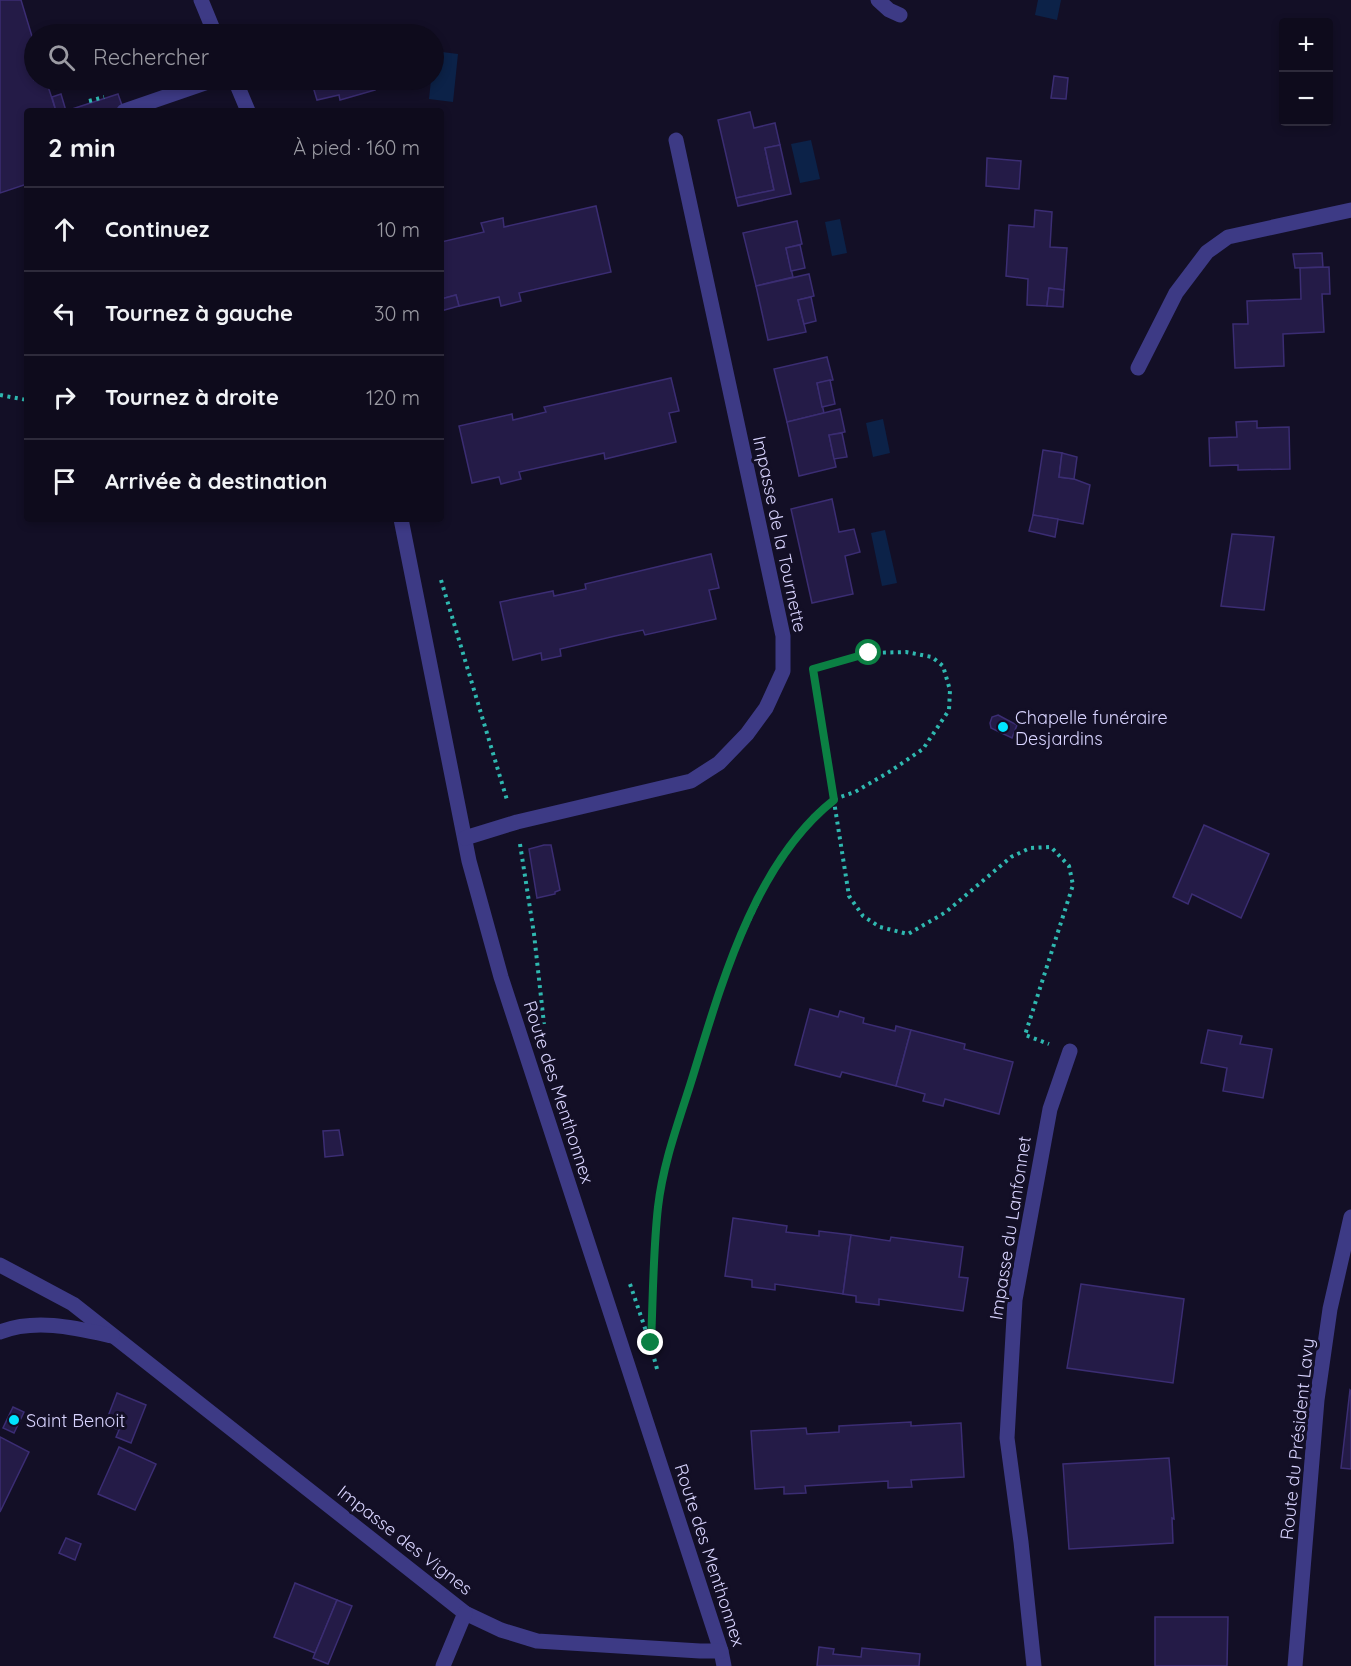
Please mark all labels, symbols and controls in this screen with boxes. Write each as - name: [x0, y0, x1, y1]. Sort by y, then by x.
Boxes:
- map controls: [1279, 18, 1333, 126]
- button: +: [1279, 18, 1333, 72]
- search box: [24, 24, 444, 90]
- icon: search: [45, 41, 78, 74]
- text: Rechercher: [93, 43, 209, 71]
- button: −: [1279, 72, 1333, 126]
- text: 2 min: [48, 131, 116, 164]
- text: À pied · 160 m: [293, 135, 420, 160]
- icon: ahead: [48, 213, 81, 246]
- text: Continuez: [105, 215, 209, 243]
- text: 10 m: [377, 217, 420, 242]
- icon: left: [48, 297, 81, 330]
- text: Tournez à gauche: [105, 299, 293, 327]
- text: 30 m: [374, 301, 420, 326]
- icon: right: [48, 381, 81, 414]
- text: Tournez à droite: [105, 383, 279, 411]
- text: 120 m: [366, 385, 420, 410]
- street label: Impasse de la Tournette: [748, 434, 812, 634]
- icon: arrive: [48, 465, 81, 498]
- text: Arrivée à destination: [105, 467, 327, 495]
- route start: [855, 639, 881, 665]
- place label: Chapelle funéraire Desjardins: [1015, 706, 1168, 750]
- marker: Chapelle funéraire Desjardins: [996, 720, 1010, 734]
- street label: Route des Menthonnex: [519, 998, 600, 1187]
- street label: Impasse du Lanfonnet: [984, 1134, 1036, 1322]
- route end: [637, 1329, 663, 1355]
- street label: Route du Président Lavy: [1275, 1337, 1319, 1541]
- place label: Saint Benoit: [26, 1409, 125, 1432]
- marker: Saint Benoit: [7, 1413, 21, 1427]
- street label: Route des Menthonnex: [670, 1461, 751, 1650]
- street label: Impasse des Vignes: [333, 1480, 477, 1600]

